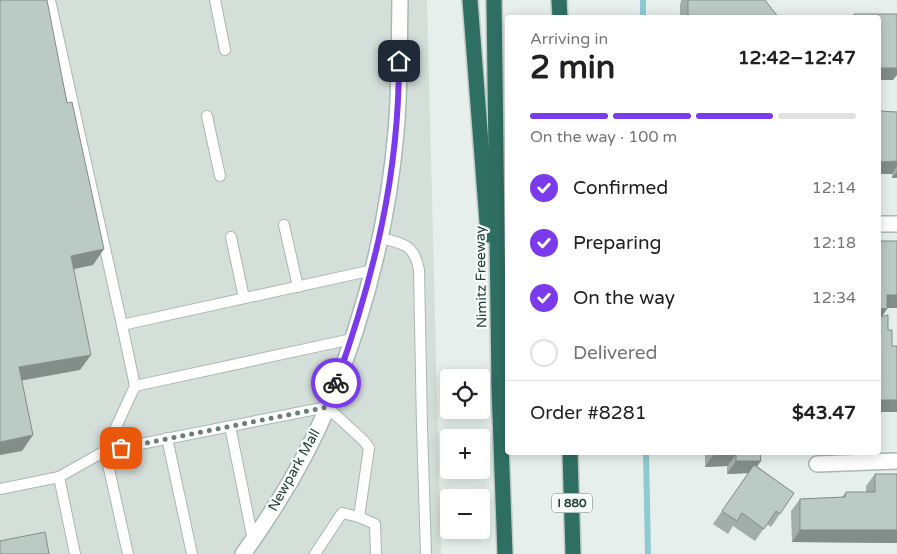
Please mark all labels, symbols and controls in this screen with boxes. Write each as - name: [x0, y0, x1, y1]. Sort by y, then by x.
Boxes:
- text: Arriving in: [530, 29, 608, 49]
- pin: [378, 40, 420, 82]
- icon: home: [385, 47, 413, 75]
- text: 12:42–12:47: [738, 47, 856, 69]
- text: 2 min: [530, 49, 615, 87]
- text: On the way · 100 m: [530, 127, 677, 147]
- icon: check: [530, 174, 558, 202]
- text: Confirmed: [573, 177, 668, 199]
- text: 12:14: [812, 178, 856, 198]
- street label: Nimitz Freeway: [472, 225, 490, 328]
- icon: check: [530, 229, 558, 257]
- text: Preparing: [573, 232, 662, 254]
- text: 12:18: [812, 233, 856, 253]
- icon: check: [530, 284, 558, 312]
- text: On the way: [573, 287, 675, 309]
- text: 12:34: [812, 288, 856, 308]
- text: Delivered: [573, 342, 658, 364]
- courier: [311, 358, 361, 408]
- icon: bike: [322, 369, 350, 397]
- map controls: [440, 369, 490, 539]
- button: locate: [440, 369, 490, 419]
- text: Order #8281: [530, 402, 647, 424]
- text: $43.47: [792, 402, 856, 424]
- street label: Newpark Mall: [264, 426, 324, 514]
- pin: [100, 427, 142, 469]
- button: +: [440, 429, 490, 479]
- icon: bag: [107, 434, 135, 462]
- button: −: [440, 489, 490, 539]
- road number: I 880: [552, 493, 592, 512]

